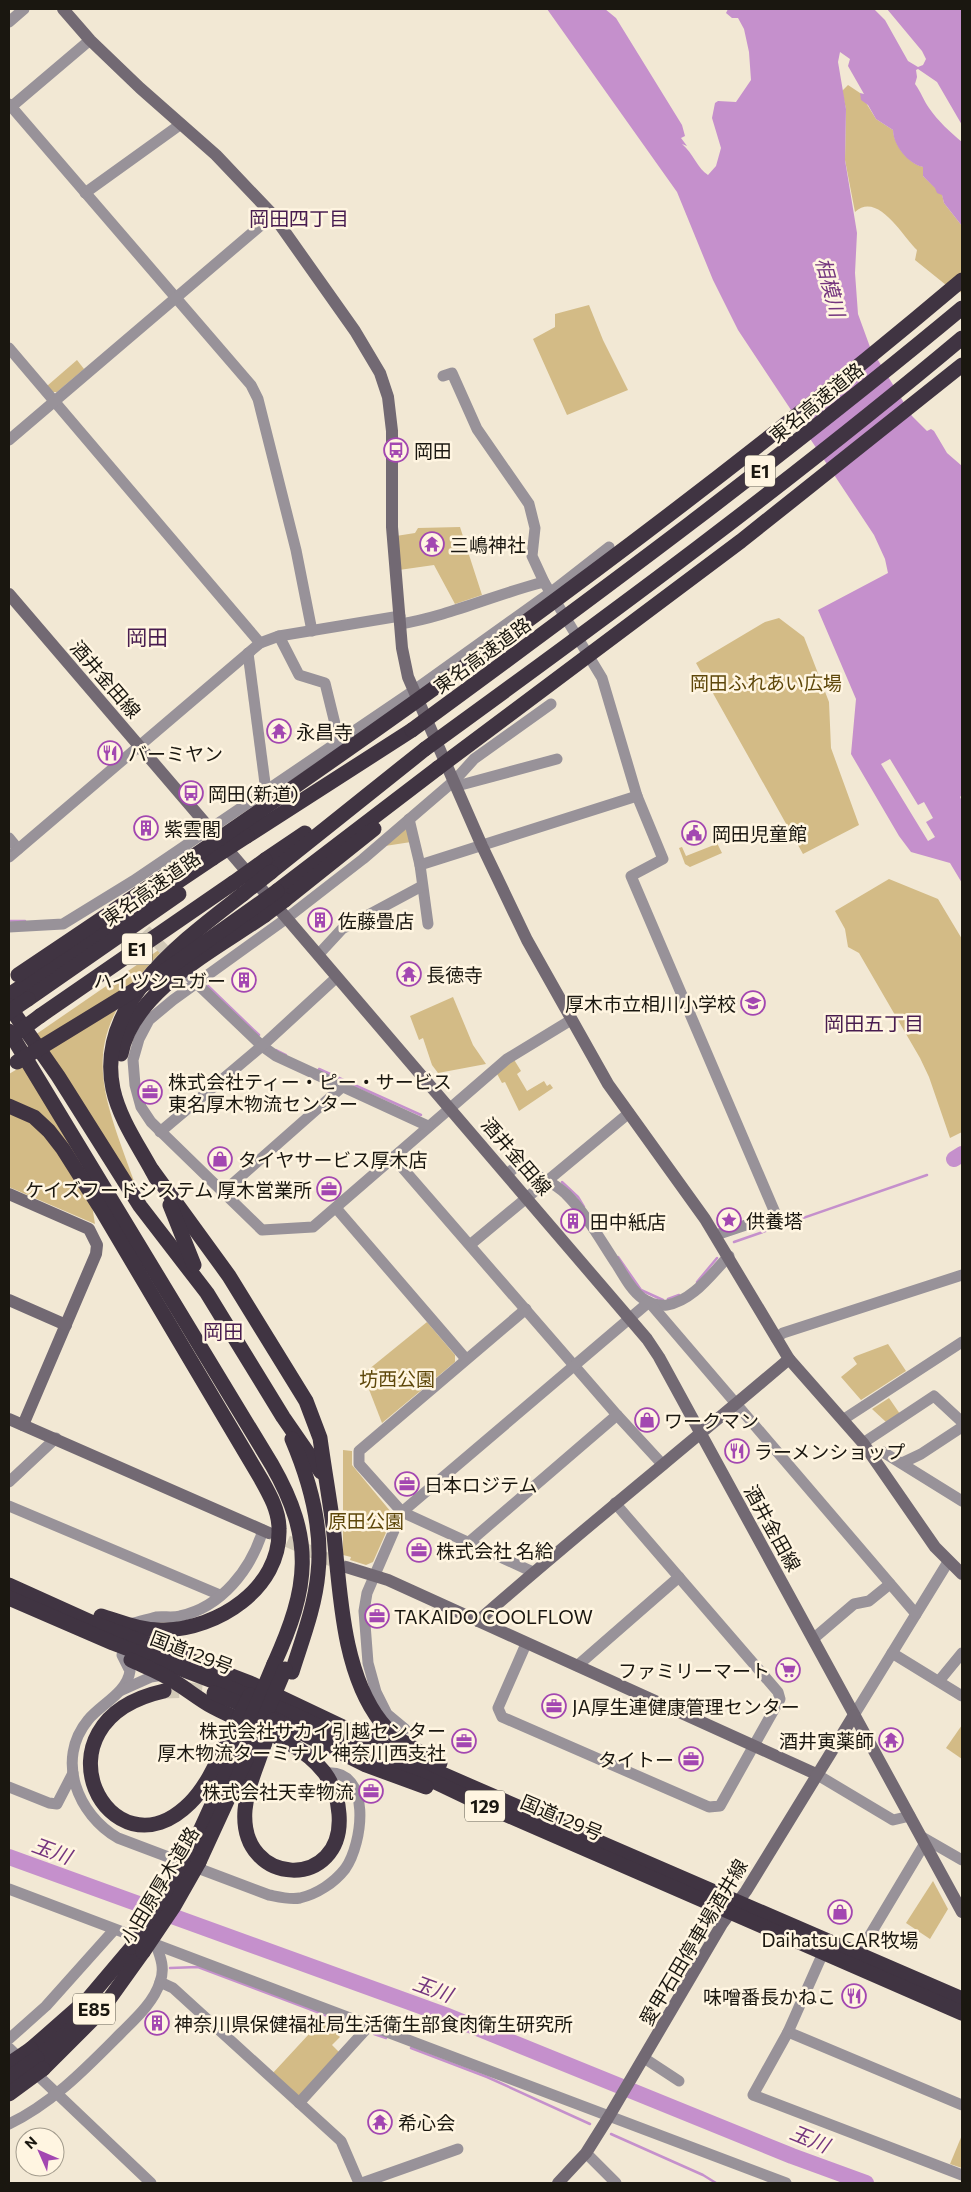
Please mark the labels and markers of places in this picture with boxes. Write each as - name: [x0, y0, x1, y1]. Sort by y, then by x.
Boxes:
- bus stop icon: 岡田: [383, 437, 409, 463]
- place label: 岡田: [414, 439, 452, 462]
- temple icon: 三嶋神社: [419, 531, 445, 557]
- place label: 三嶋神社: [450, 533, 526, 556]
- temple icon: 永昌寺: [266, 718, 292, 744]
- place label: 永昌寺: [296, 720, 353, 743]
- restaurant icon: バーミヤン: [97, 740, 123, 766]
- place label: バーミヤン: [128, 742, 223, 765]
- bus stop icon: 岡田(新道): [178, 780, 204, 806]
- place label: 岡田(新道): [208, 782, 299, 805]
- building icon: 紫雲閣: [133, 815, 159, 841]
- place label: 紫雲閣: [164, 817, 221, 840]
- public building icon: 岡田児童館: [681, 820, 707, 846]
- place label: 岡田児童館: [712, 822, 807, 845]
- building icon: 佐藤畳店: [307, 907, 333, 933]
- place label: 佐藤畳店: [338, 909, 414, 932]
- temple icon: 長徳寺: [396, 961, 422, 987]
- place label: 長徳寺: [426, 963, 483, 986]
- building icon: ハイツシュガー: [231, 967, 257, 993]
- place label: ハイツシュガー: [93, 969, 226, 992]
- school or university icon: 厚木市立相川小学校: [740, 990, 766, 1016]
- place label: 厚木市立相川小学校: [565, 992, 736, 1015]
- place label: 株式会社ティー・ピー・サービス 東名厚木物流センター: [168, 1070, 452, 1115]
- office icon: 株式会社ティー・ピー・サービス 東名厚木物流センター: [137, 1079, 163, 1105]
- shop icon: タイヤサービス厚木店: [207, 1146, 233, 1172]
- place label: タイヤサービス厚木店: [238, 1148, 427, 1171]
- office icon: ケイズフードシステム 厚木営業所: [316, 1176, 342, 1202]
- place label: ケイズフードシステム 厚木営業所: [25, 1178, 312, 1201]
- place icon: 供養塔: [716, 1207, 742, 1233]
- building icon: 田中紙店: [560, 1208, 586, 1234]
- place label: 供養塔: [746, 1209, 803, 1232]
- place label: 田中紙店: [590, 1210, 666, 1233]
- shop icon: ワークマン: [634, 1407, 660, 1433]
- place label: ワークマン: [664, 1409, 759, 1432]
- restaurant icon: ラーメンショップ: [724, 1438, 750, 1464]
- place label: ラーメンショップ: [754, 1440, 905, 1463]
- office icon: 日本ロジテム: [394, 1471, 420, 1497]
- place label: 日本ロジテム: [424, 1473, 537, 1496]
- office icon: 株式会社 名給: [406, 1537, 432, 1563]
- place label: 株式会社 名給: [436, 1539, 554, 1562]
- office icon: TAKAIDO COOLFLOW: [364, 1603, 390, 1629]
- place label: TAKAIDO COOLFLOW: [394, 1605, 593, 1628]
- supermarket icon: ファミリーマート: [775, 1657, 801, 1683]
- place label: ファミリーマート: [618, 1659, 770, 1682]
- office icon: JA厚生連健康管理センター: [541, 1693, 567, 1719]
- place label: JA厚生連健康管理センター: [572, 1695, 800, 1718]
- place label: 株式会社サカイ引越センター 厚木物流ターミナル 神奈川西支社: [157, 1719, 446, 1764]
- temple icon: 酒井寅薬師: [878, 1727, 904, 1753]
- office icon: 株式会社サカイ引越センター 厚木物流ターミナル 神奈川西支社: [451, 1728, 477, 1754]
- place label: 酒井寅薬師: [779, 1729, 874, 1752]
- office icon: タイトー: [678, 1746, 704, 1772]
- place label: タイトー: [598, 1748, 674, 1771]
- office icon: 株式会社天幸物流: [358, 1778, 384, 1804]
- place label: 株式会社天幸物流: [202, 1780, 354, 1803]
- shop icon: Daihatsu CAR牧場: [827, 1899, 853, 1925]
- place label: Daihatsu CAR牧場: [761, 1928, 919, 1951]
- restaurant icon: 味噌番長かねこ: [841, 1983, 867, 2009]
- place label: 味噌番長かねこ: [703, 1985, 836, 2008]
- building icon: 神奈川県保健福祉局生活衛生部食肉衛生研究所: [144, 2010, 170, 2036]
- place label: 神奈川県保健福祉局生活衛生部食肉衛生研究所: [174, 2012, 573, 2035]
- temple icon: 希心会: [367, 2109, 393, 2135]
- place label: 希心会: [398, 2111, 455, 2134]

